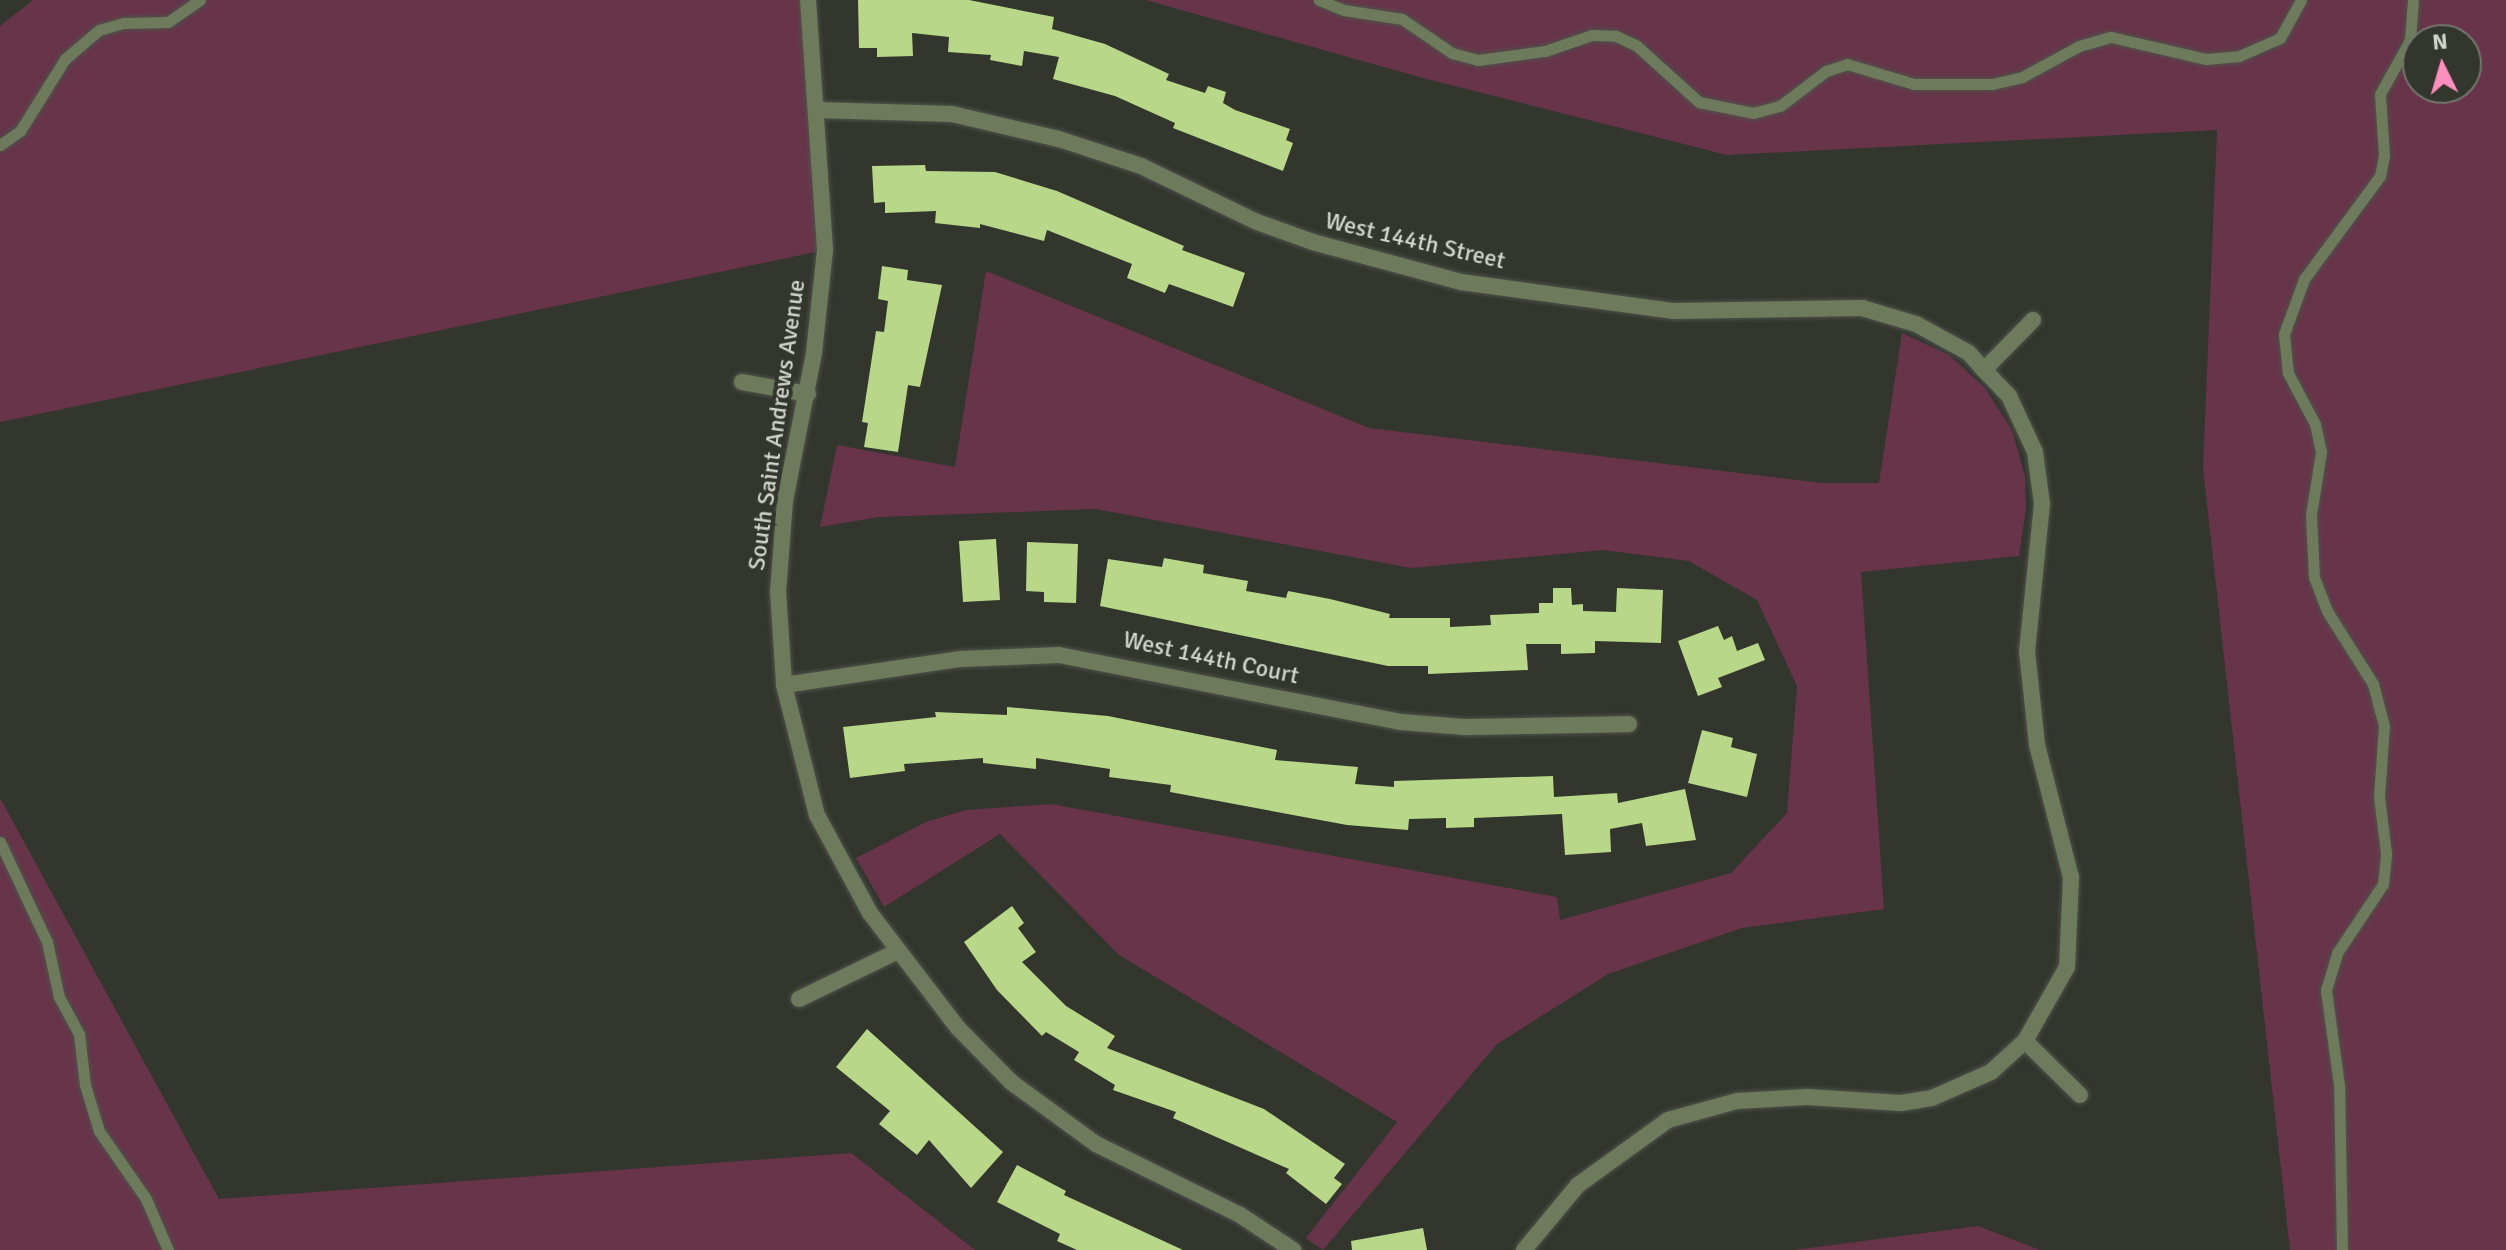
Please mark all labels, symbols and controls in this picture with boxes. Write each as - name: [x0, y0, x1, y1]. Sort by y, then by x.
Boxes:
- north arrow: [2402, 24, 2482, 104]
- text: N: [2431, 27, 2449, 56]
- street label: West 144th Street: [1322, 206, 1508, 276]
- street label: South Saint Andrews Avenue: [742, 278, 812, 572]
- street label: West 144th Court: [1120, 625, 1302, 691]

